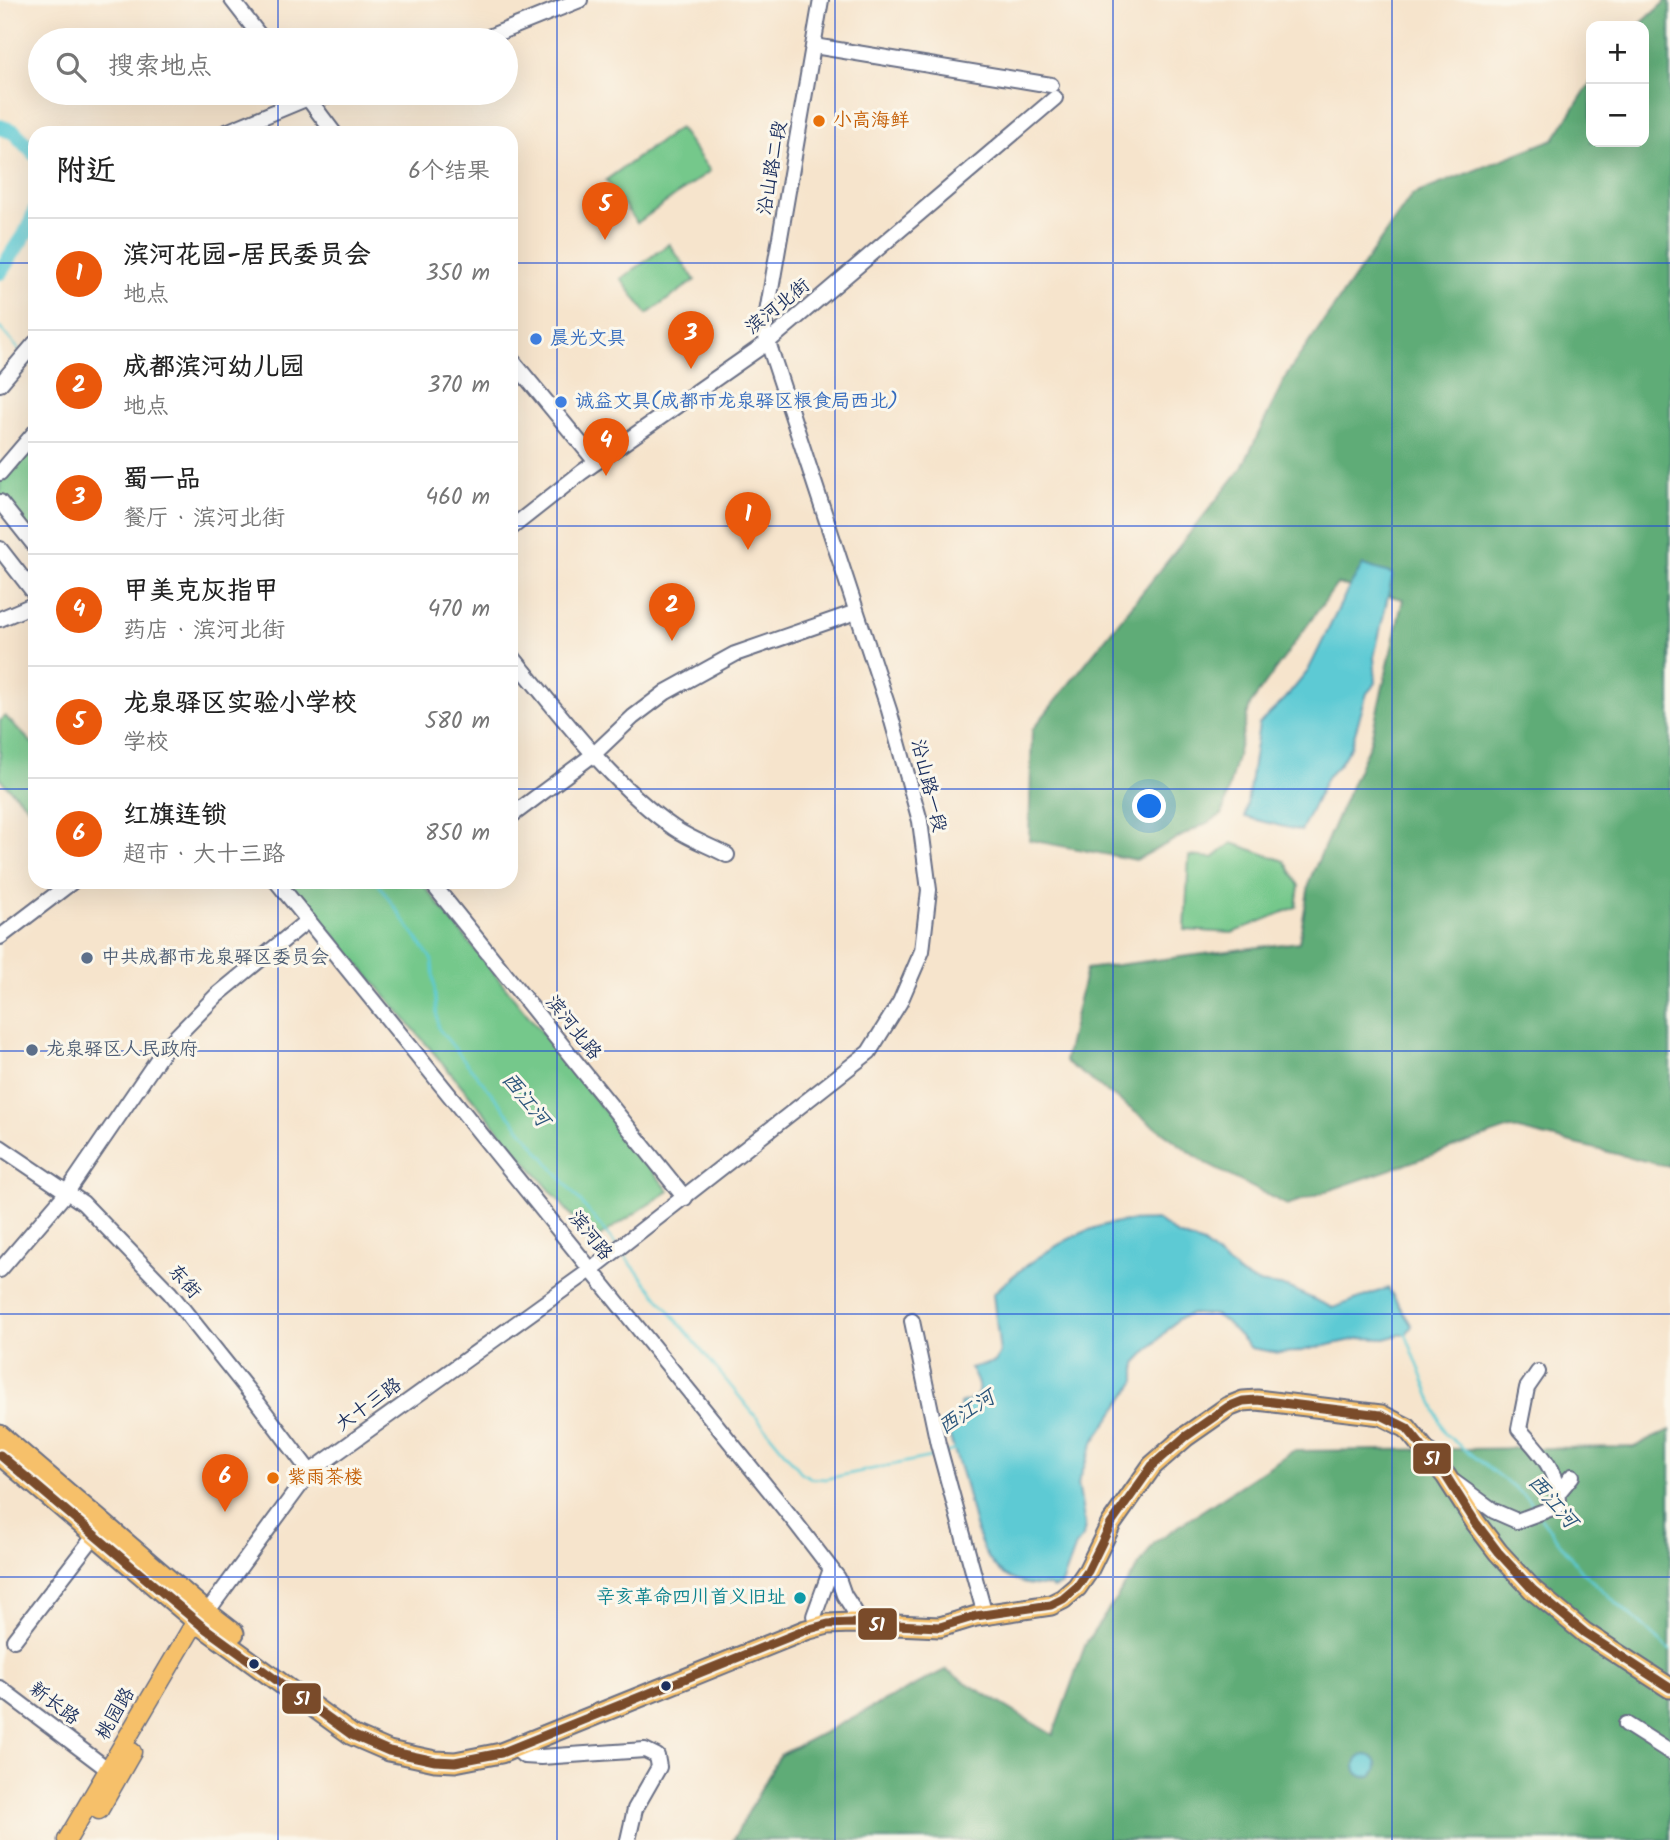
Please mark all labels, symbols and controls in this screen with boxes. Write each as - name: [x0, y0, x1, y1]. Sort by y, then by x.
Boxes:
- map controls: [1586, 21, 1649, 147]
- button: +: [1586, 21, 1649, 84]
- search box: [28, 28, 518, 105]
- text: 搜索地点: [108, 46, 212, 88]
- icon: search: [52, 48, 90, 86]
- button: −: [1586, 84, 1649, 147]
- place label: 小高海鲜: [833, 106, 910, 136]
- marker: 小高海鲜: [811, 113, 827, 129]
- street label: 沿山路二段: [750, 119, 796, 217]
- text: 附近: [56, 148, 116, 196]
- text: 6个结果: [408, 154, 490, 190]
- pin: 5: [582, 182, 628, 240]
- text: 滨河花园-居民委员会: [123, 235, 371, 277]
- text: 1: [76, 256, 82, 292]
- text: 350 m: [425, 256, 490, 292]
- street label: 滨河北街: [739, 271, 817, 343]
- text: 地点: [123, 277, 169, 313]
- pin: 3: [668, 311, 714, 369]
- place label: 晨光文具: [550, 324, 626, 354]
- marker: 晨光文具: [528, 331, 544, 347]
- text: 成都滨河幼儿园: [123, 347, 305, 389]
- text: 2: [72, 368, 86, 404]
- text: 370 m: [427, 368, 490, 404]
- place label: 诚益文具(成都市龙泉驿区粮食局西北): [575, 387, 898, 417]
- text: 地点: [123, 389, 169, 425]
- marker: 诚益文具(成都市龙泉驿区粮食局西北): [553, 394, 569, 410]
- pin: 4: [583, 418, 629, 476]
- text: 蜀一品: [123, 459, 201, 501]
- text: 3: [73, 480, 85, 516]
- text: 460 m: [426, 480, 490, 516]
- pin: 1: [725, 492, 771, 550]
- text: 餐厅 · 滨河北街: [123, 501, 285, 537]
- text: 甲美克灰指甲: [123, 571, 279, 613]
- pin: 2: [649, 583, 695, 641]
- text: 4: [73, 592, 85, 628]
- text: 470 m: [428, 592, 490, 628]
- text: 药店 · 滨河北街: [123, 613, 285, 649]
- text: 龙泉驿区实验小学校: [123, 683, 357, 725]
- text: 5: [73, 704, 85, 740]
- text: 580 m: [425, 704, 490, 740]
- text: 学校: [123, 725, 169, 761]
- street label: 沿山路一段: [902, 736, 954, 836]
- your location: [1132, 789, 1166, 823]
- text: 红旗连锁: [123, 795, 227, 837]
- text: 6: [73, 816, 85, 852]
- text: 850 m: [425, 816, 490, 852]
- text: 超市 · 大十三路: [123, 837, 285, 873]
- place label: 中共成都市龙泉驿区委员会: [101, 943, 329, 973]
- marker: 中共成都市龙泉驿区委员会: [79, 950, 95, 966]
- street label: 滨河北路: [537, 989, 609, 1067]
- place label: 龙泉驿区人民政府: [46, 1035, 198, 1065]
- marker: 龙泉驿区人民政府: [24, 1042, 40, 1058]
- water label: 西江河: [492, 1065, 560, 1137]
- street label: 滨河路: [560, 1204, 620, 1268]
- street label: 东街: [160, 1258, 208, 1306]
- street label: 大十三路: [329, 1371, 409, 1439]
- water label: 西江河: [932, 1380, 1005, 1444]
- line badge: 51: [1412, 1442, 1452, 1475]
- text: 51: [1423, 1445, 1440, 1475]
- pin: 6: [202, 1454, 248, 1512]
- place label: 紫雨茶楼: [287, 1463, 363, 1493]
- water label: 西江河: [1519, 1467, 1587, 1539]
- marker: 紫雨茶楼: [265, 1470, 281, 1486]
- place label: 辛亥革命四川首义旧址: [596, 1583, 786, 1613]
- marker: 辛亥革命四川首义旧址: [792, 1590, 808, 1606]
- line badge: 51: [857, 1607, 898, 1641]
- text: 51: [868, 1611, 885, 1641]
- unlabelled marker: [247, 1657, 261, 1671]
- street label: 新长路: [22, 1675, 86, 1733]
- unlabelled marker: [659, 1679, 673, 1693]
- street label: 桃园路: [89, 1682, 143, 1746]
- line badge: 51: [281, 1682, 322, 1715]
- text: 51: [293, 1685, 310, 1715]

